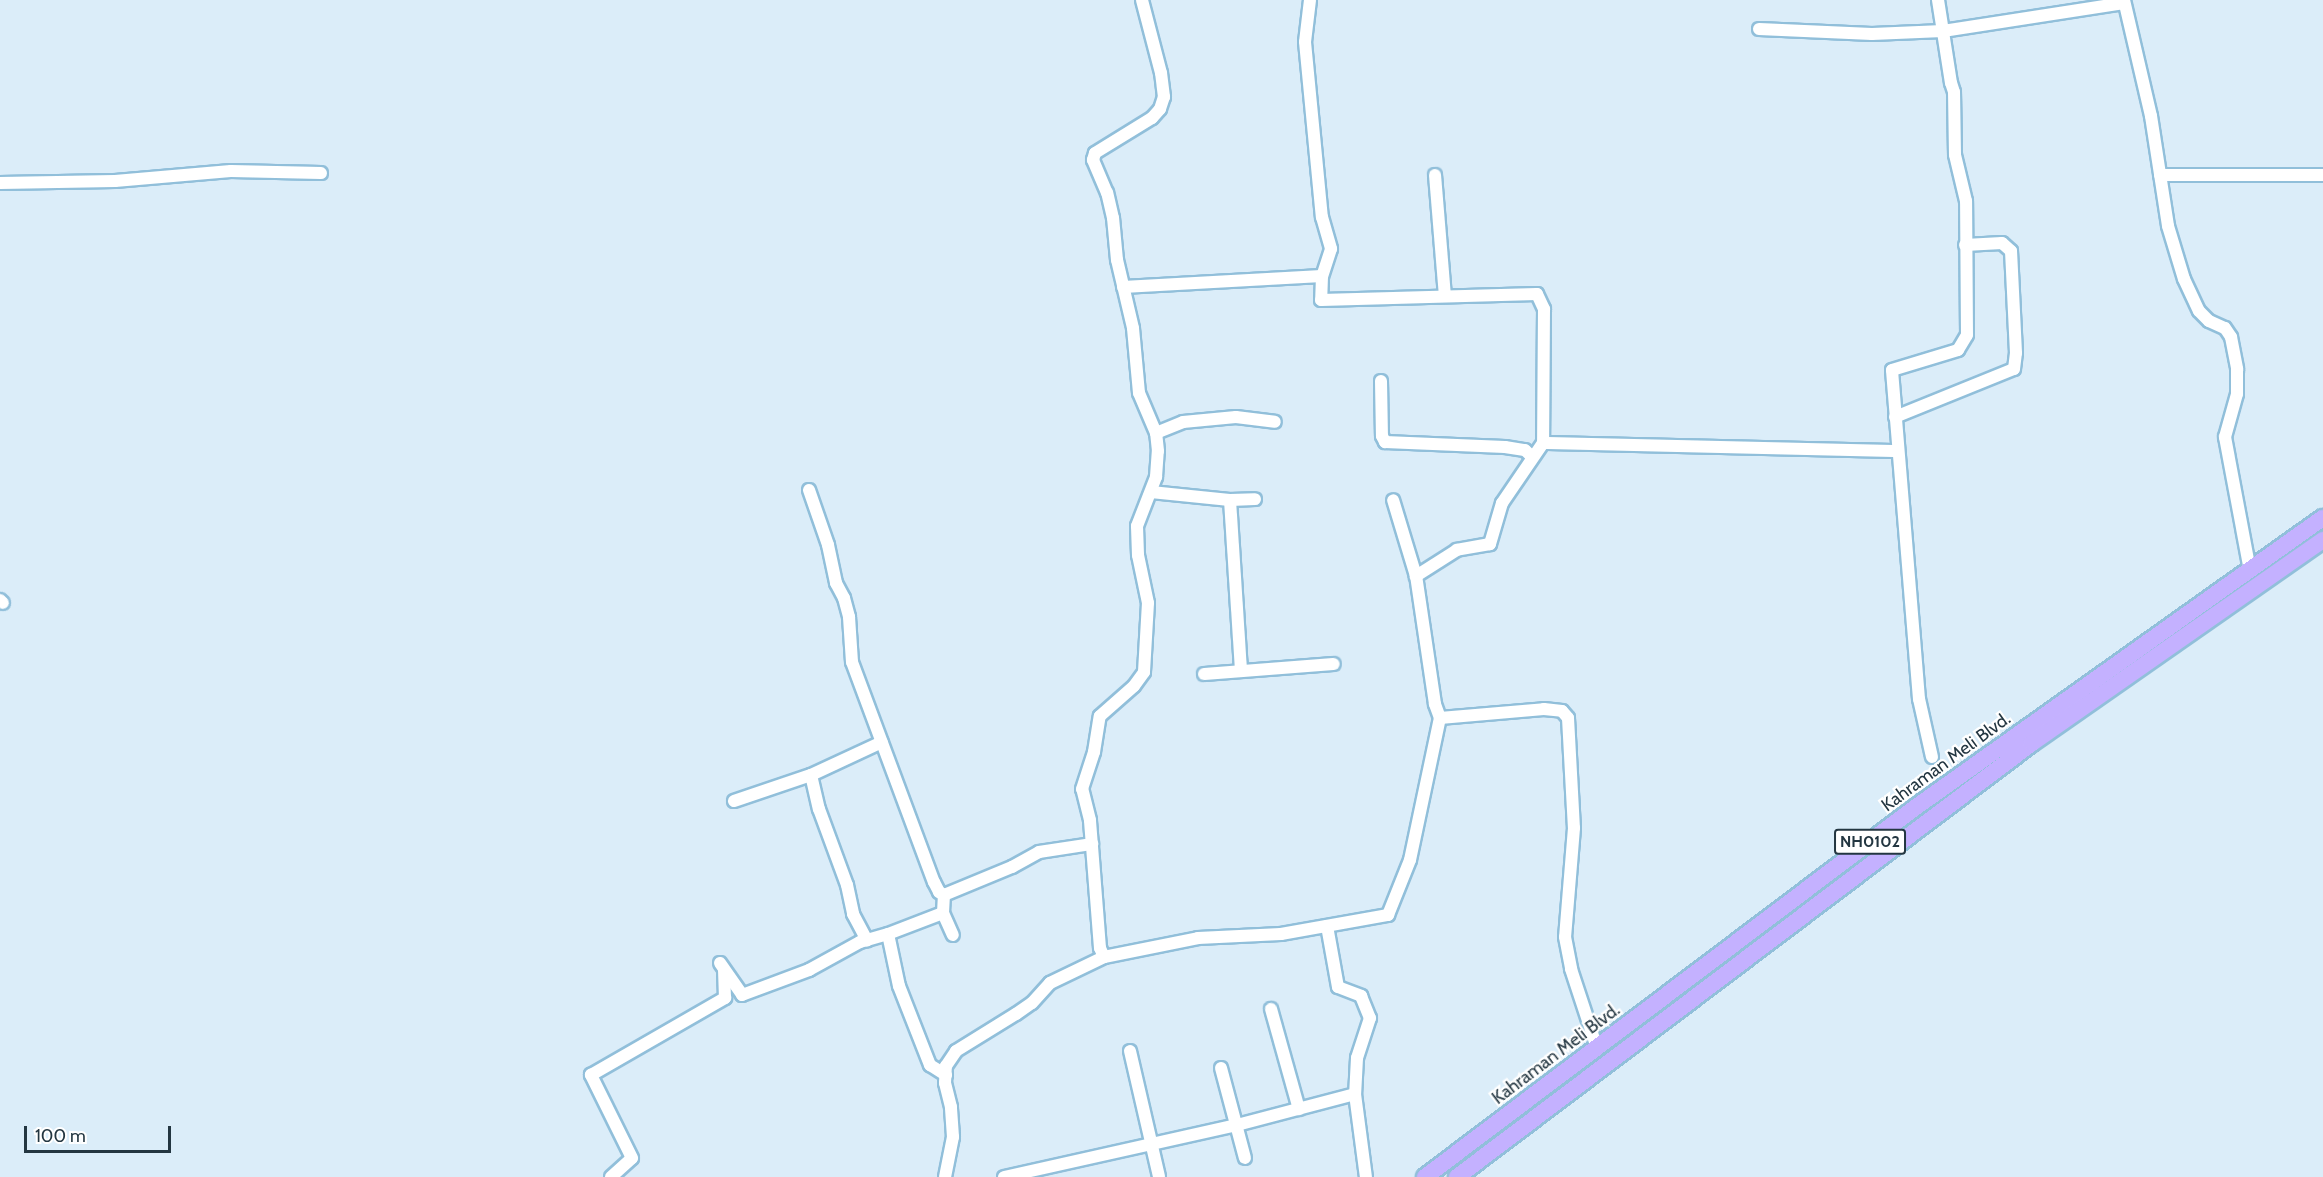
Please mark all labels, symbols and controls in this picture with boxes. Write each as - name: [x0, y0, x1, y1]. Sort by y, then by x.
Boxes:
- street label: Kahraman Meli Blvd.: [1877, 708, 2015, 816]
- road number: NH0102: [1834, 829, 1906, 855]
- street label: Kahraman Meli Blvd.: [1488, 999, 1624, 1109]
- scale bar: [27, 1114, 174, 1152]
- text: 100 m: [35, 1125, 86, 1147]

